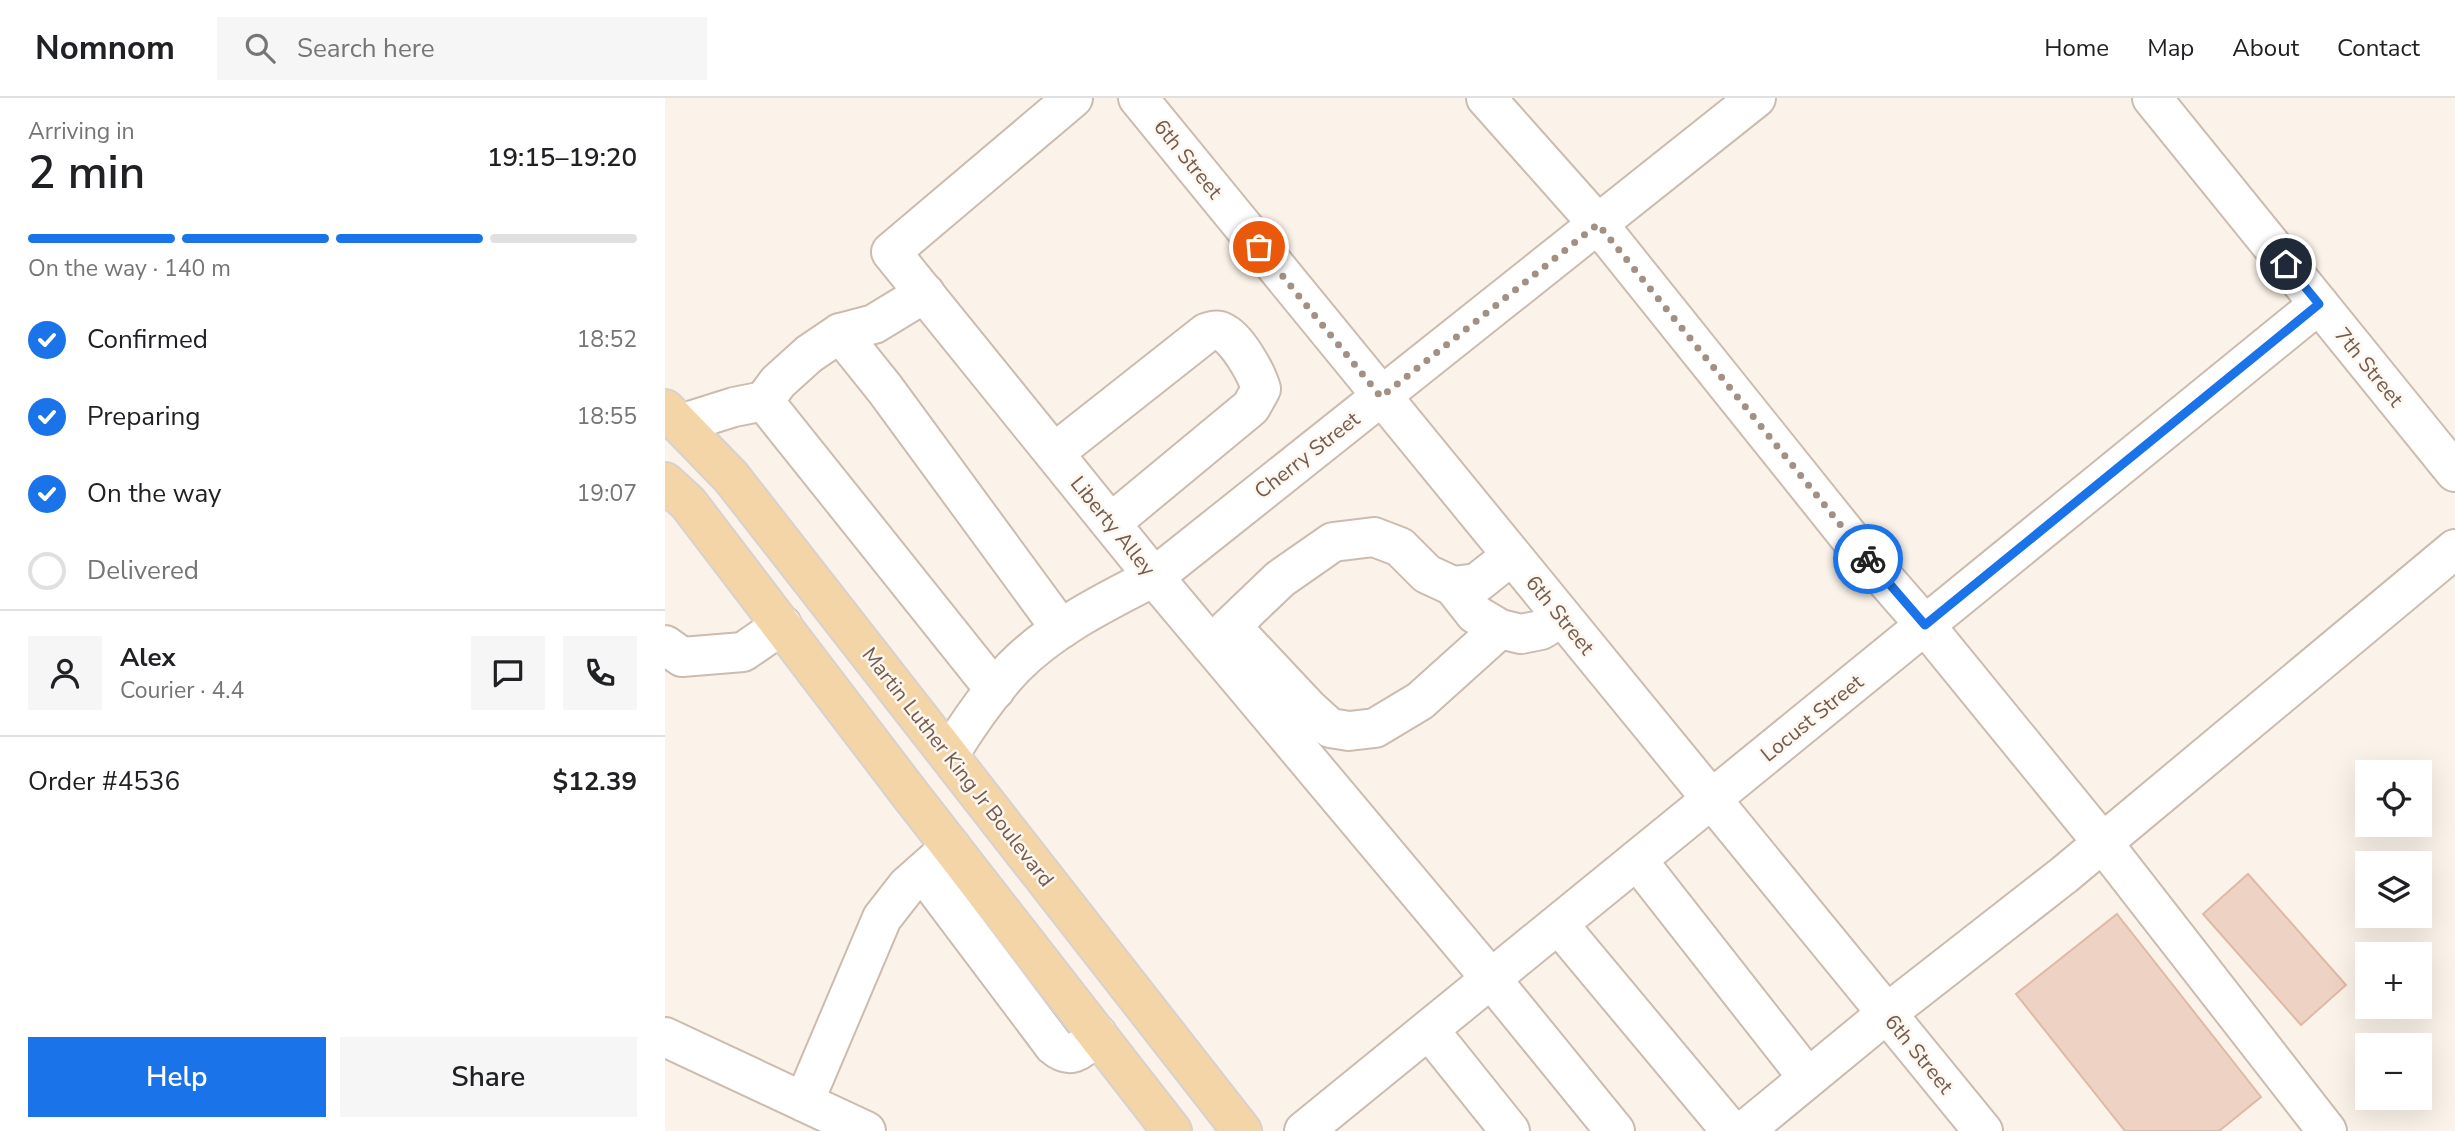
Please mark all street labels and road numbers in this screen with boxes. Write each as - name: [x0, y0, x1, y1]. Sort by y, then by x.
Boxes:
- street label: 6th Street: [1147, 113, 1229, 205]
- street label: 7th Street: [2328, 321, 2410, 413]
- street label: Cherry Street: [1249, 405, 1366, 505]
- street label: Liberty Alley: [1064, 470, 1162, 582]
- street label: 6th Street: [1519, 569, 1601, 661]
- street label: Martin Luther King Jr Boulevard: [856, 642, 1060, 892]
- street label: Locust Street: [1755, 668, 1870, 768]
- street label: 6th Street: [1878, 1008, 1960, 1100]

